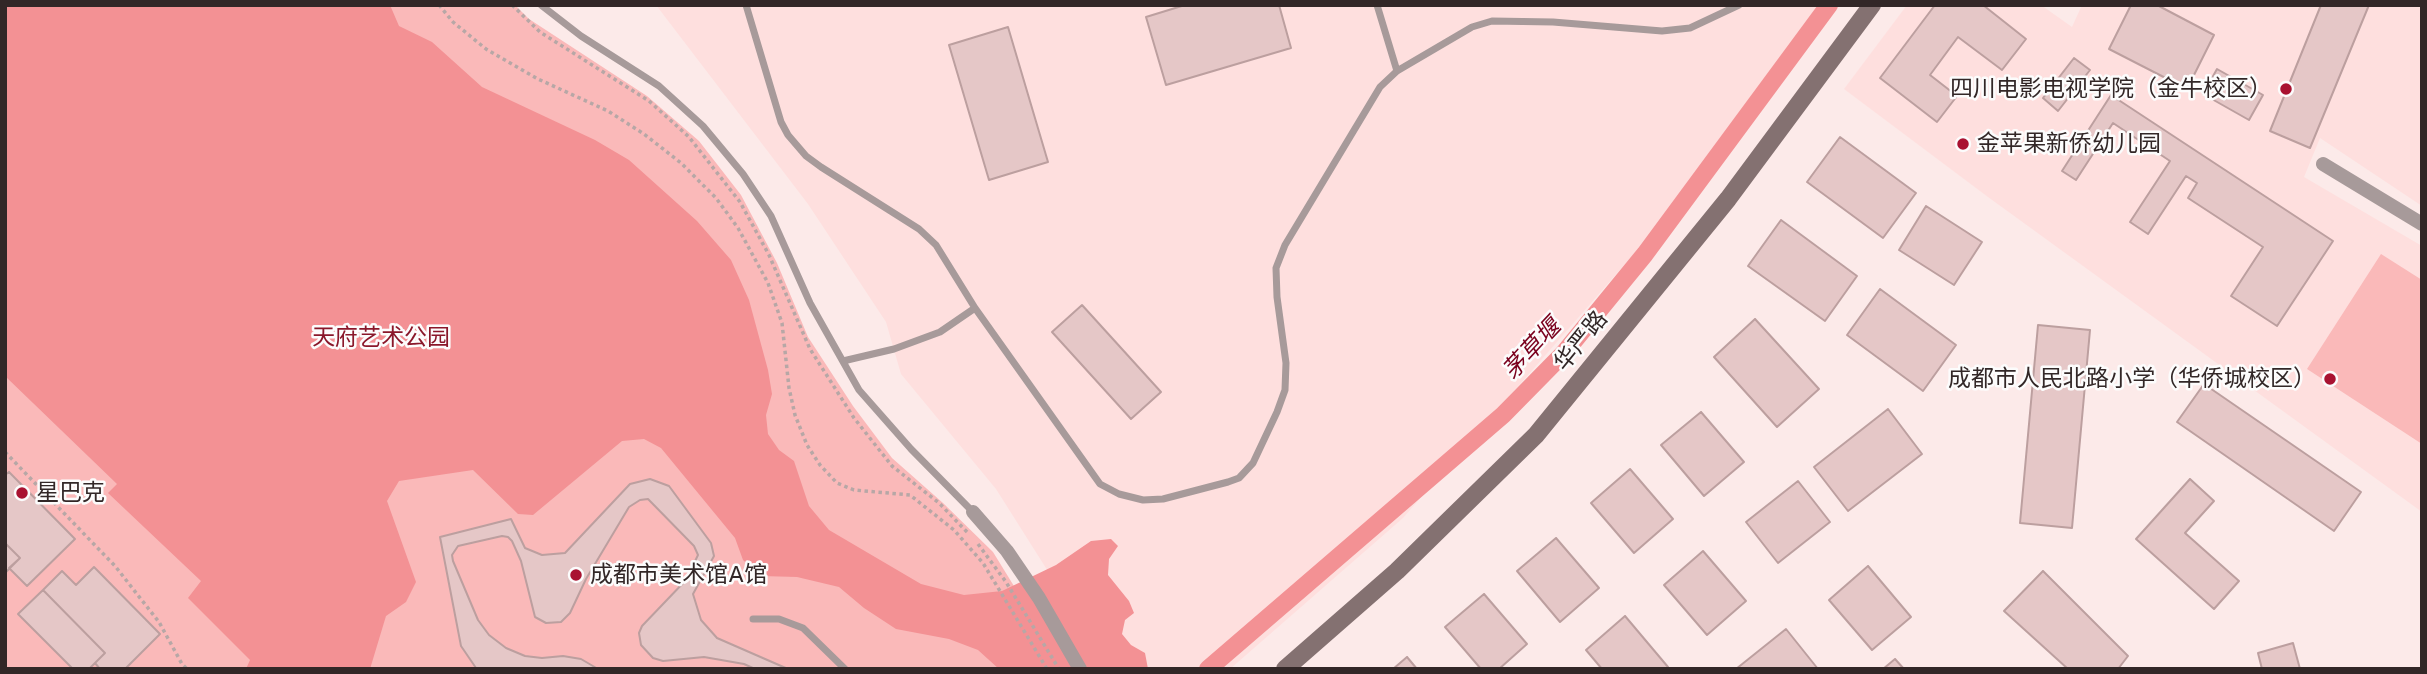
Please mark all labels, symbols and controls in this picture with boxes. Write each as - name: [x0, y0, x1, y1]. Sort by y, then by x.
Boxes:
- place label: 四川电影电视学院（金牛校区）: [1950, 75, 2272, 103]
- marker: 四川电影电视学院（金牛校区）: [2278, 81, 2294, 97]
- place label: 金苹果新侨幼儿园: [1977, 130, 2161, 158]
- marker: 金苹果新侨幼儿园: [1955, 136, 1971, 152]
- street label: 华严路: [1549, 306, 1613, 376]
- water label: 茅草堰: [1497, 313, 1567, 385]
- park label: 天府艺术公园: [312, 324, 450, 352]
- place label: 成都市人民北路小学（华侨城校区）: [1948, 365, 2316, 393]
- marker: 成都市人民北路小学（华侨城校区）: [2322, 371, 2338, 387]
- place label: 星巴克: [36, 479, 105, 507]
- marker: 星巴克: [14, 485, 30, 501]
- place label: 成都市美术馆A馆: [590, 561, 767, 589]
- marker: 成都市美术馆A馆: [568, 567, 584, 583]

